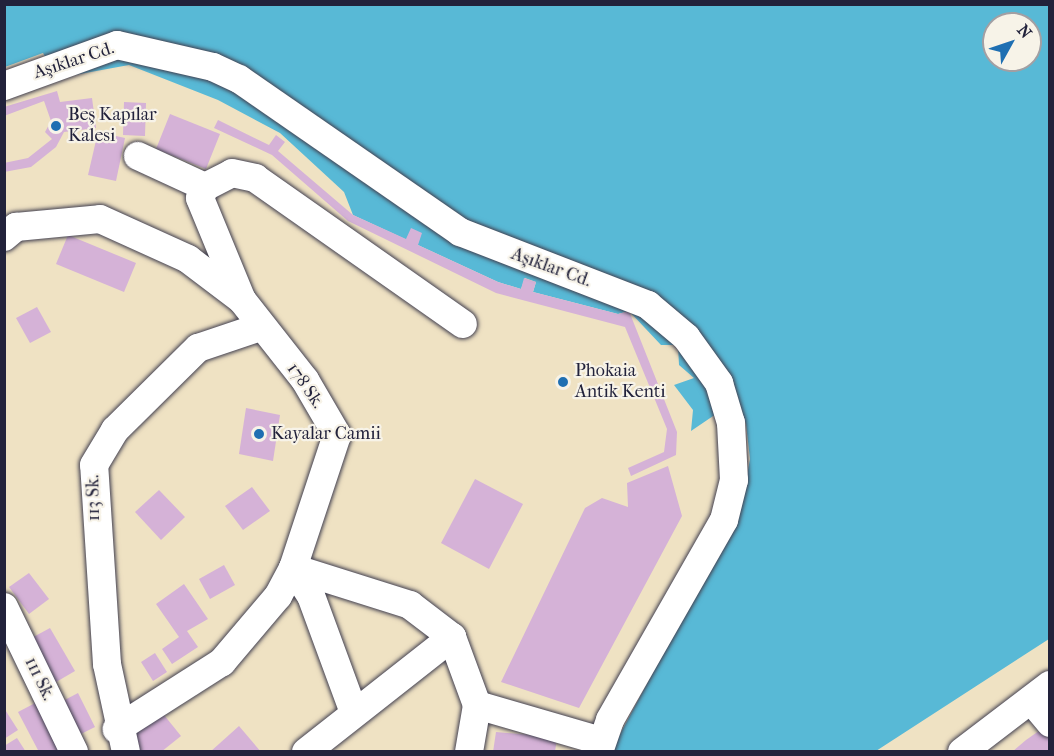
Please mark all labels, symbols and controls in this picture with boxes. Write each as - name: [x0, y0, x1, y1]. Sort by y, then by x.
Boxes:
- north arrow: [982, 12, 1042, 72]
- text: N: [1013, 21, 1036, 42]
- street label: Aşıklar Cd.: [31, 38, 117, 84]
- place label: Beş Kapılar Kalesi: [68, 105, 157, 148]
- marker: Beş Kapılar Kalesi: [49, 119, 63, 133]
- street label: Aşıklar Cd.: [508, 244, 594, 292]
- street label: 178 Sk.: [282, 359, 328, 413]
- place label: Phokaia Antik Kenti: [575, 361, 666, 404]
- marker: Phokaia Antik Kenti: [556, 375, 570, 389]
- place label: Kayalar Camii: [271, 423, 381, 445]
- marker: Kayalar Camii: [252, 427, 266, 441]
- street label: 113 Sk.: [83, 475, 105, 521]
- street label: 111 Sk.: [19, 654, 59, 704]

